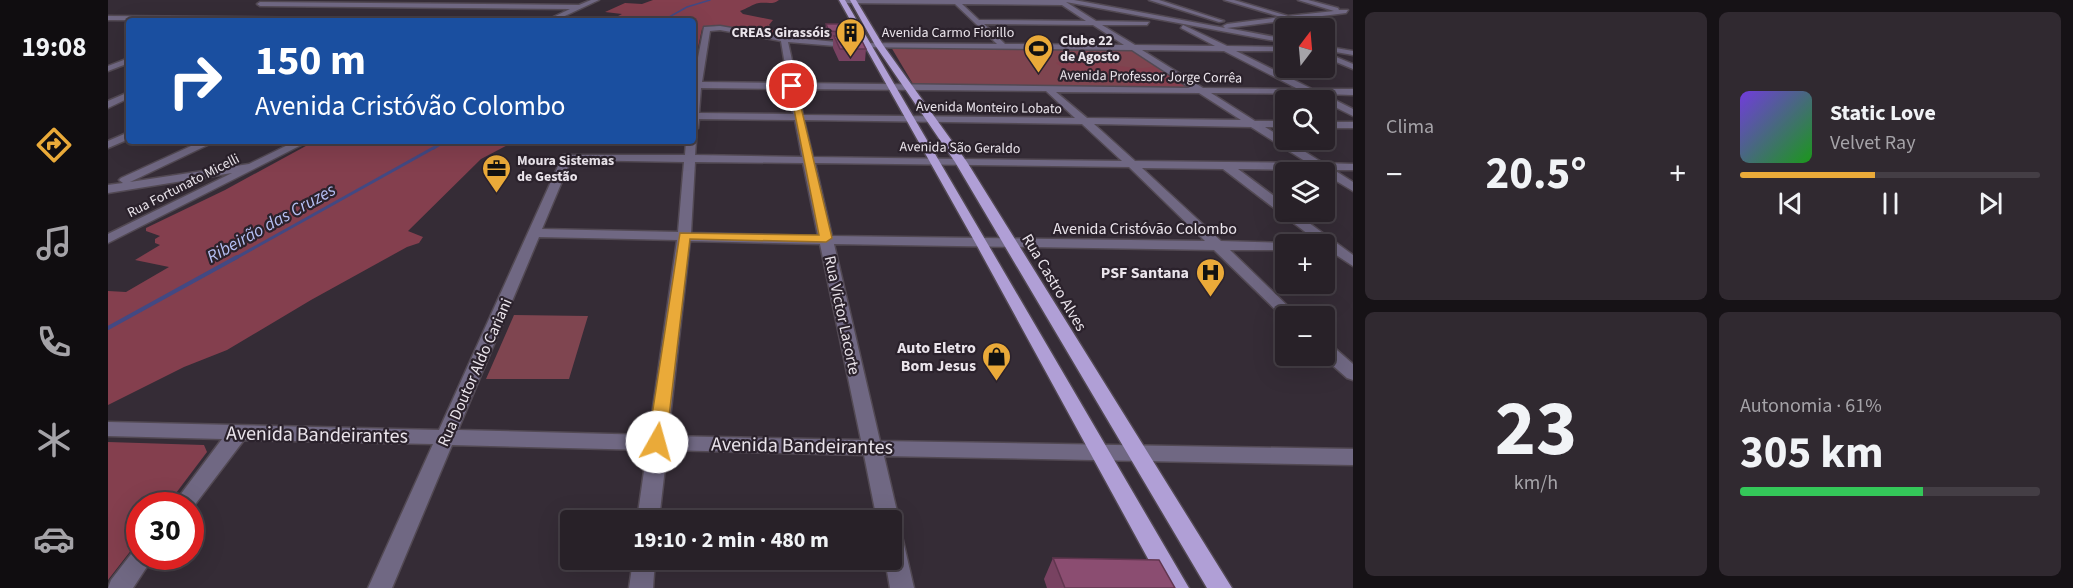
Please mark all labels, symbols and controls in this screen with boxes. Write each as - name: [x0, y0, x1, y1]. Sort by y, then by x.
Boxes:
- building icon: CREAS Girassóis: [835, 16, 867, 58]
- north arrow: [1275, 18, 1335, 78]
- map controls: [1275, 18, 1335, 366]
- place label: CREAS Girassóis: [731, 23, 830, 43]
- street label: Avenida Carmo Fiorillo: [882, 23, 1014, 43]
- text: 19:08: [21, 28, 87, 67]
- text: 150 m: [255, 31, 366, 91]
- place label: Clube 22 de Agosto: [1060, 31, 1120, 67]
- sports icon: Clube 22 de Agosto: [1023, 32, 1055, 74]
- icon: right: [156, 42, 234, 120]
- pin: [766, 60, 817, 111]
- street label: Avenida Professor Jorge Corrêa: [1060, 65, 1242, 89]
- icon: arrive: [775, 69, 808, 102]
- text: Avenida Cristóvão Colombo: [255, 87, 566, 126]
- button: search: [1275, 90, 1335, 150]
- street label: Avenida Monteiro Lobato: [916, 97, 1062, 119]
- text: Static Love: [1830, 97, 1936, 129]
- text: Clima: [1386, 113, 1434, 141]
- icon: directions: [33, 124, 75, 166]
- text: Velvet Ray: [1830, 129, 1916, 157]
- street label: Avenida São Geraldo: [899, 137, 1020, 159]
- text: 20.5°: [1485, 142, 1587, 206]
- street label: Rua Fortunato Micelli: [124, 149, 243, 223]
- place label: Moura Sistemas de Gestão: [517, 151, 614, 187]
- text: −: [1386, 151, 1402, 198]
- text: +: [1670, 151, 1686, 198]
- office icon: Moura Sistemas de Gestão: [480, 152, 512, 194]
- button: layers: [1275, 162, 1335, 222]
- water label: Ribeirão das Cruzes: [202, 178, 340, 269]
- icon: previous: [1774, 187, 1807, 220]
- icon: pause: [1874, 187, 1907, 220]
- icon: next: [1974, 187, 2007, 220]
- street label: Avenida Cristóvão Colombo: [1053, 218, 1237, 240]
- icon: music: [33, 222, 75, 264]
- street label: Rua Castro Alves: [1016, 230, 1092, 336]
- button: +: [1275, 234, 1335, 294]
- street label: Rua Victor Lacorte: [819, 254, 865, 377]
- hospital icon: PSF Santana: [1194, 256, 1226, 298]
- place label: PSF Santana: [1101, 262, 1189, 284]
- street label: Rua Doutor Aldo Cariani: [432, 295, 517, 450]
- button: −: [1275, 306, 1335, 366]
- icon: phone: [33, 321, 75, 363]
- place label: Auto Eletro Bom Jesus: [896, 337, 976, 377]
- shop icon: Auto Eletro Bom Jesus: [981, 340, 1013, 382]
- text: 23: [1495, 374, 1577, 485]
- text: Autonomia · 61%: [1740, 392, 1882, 420]
- position arrow: [625, 410, 689, 474]
- icon: climate: [33, 419, 75, 461]
- street label: Avenida Bandeirantes: [226, 419, 408, 451]
- text: 305 km: [1740, 421, 1884, 485]
- street label: Avenida Bandeirantes: [711, 430, 893, 462]
- text: km/h: [1514, 469, 1558, 497]
- speed limit sign: 30: [126, 492, 204, 570]
- icon: car: [33, 518, 75, 560]
- text: 19:10 · 2 min · 480 m: [633, 524, 829, 556]

